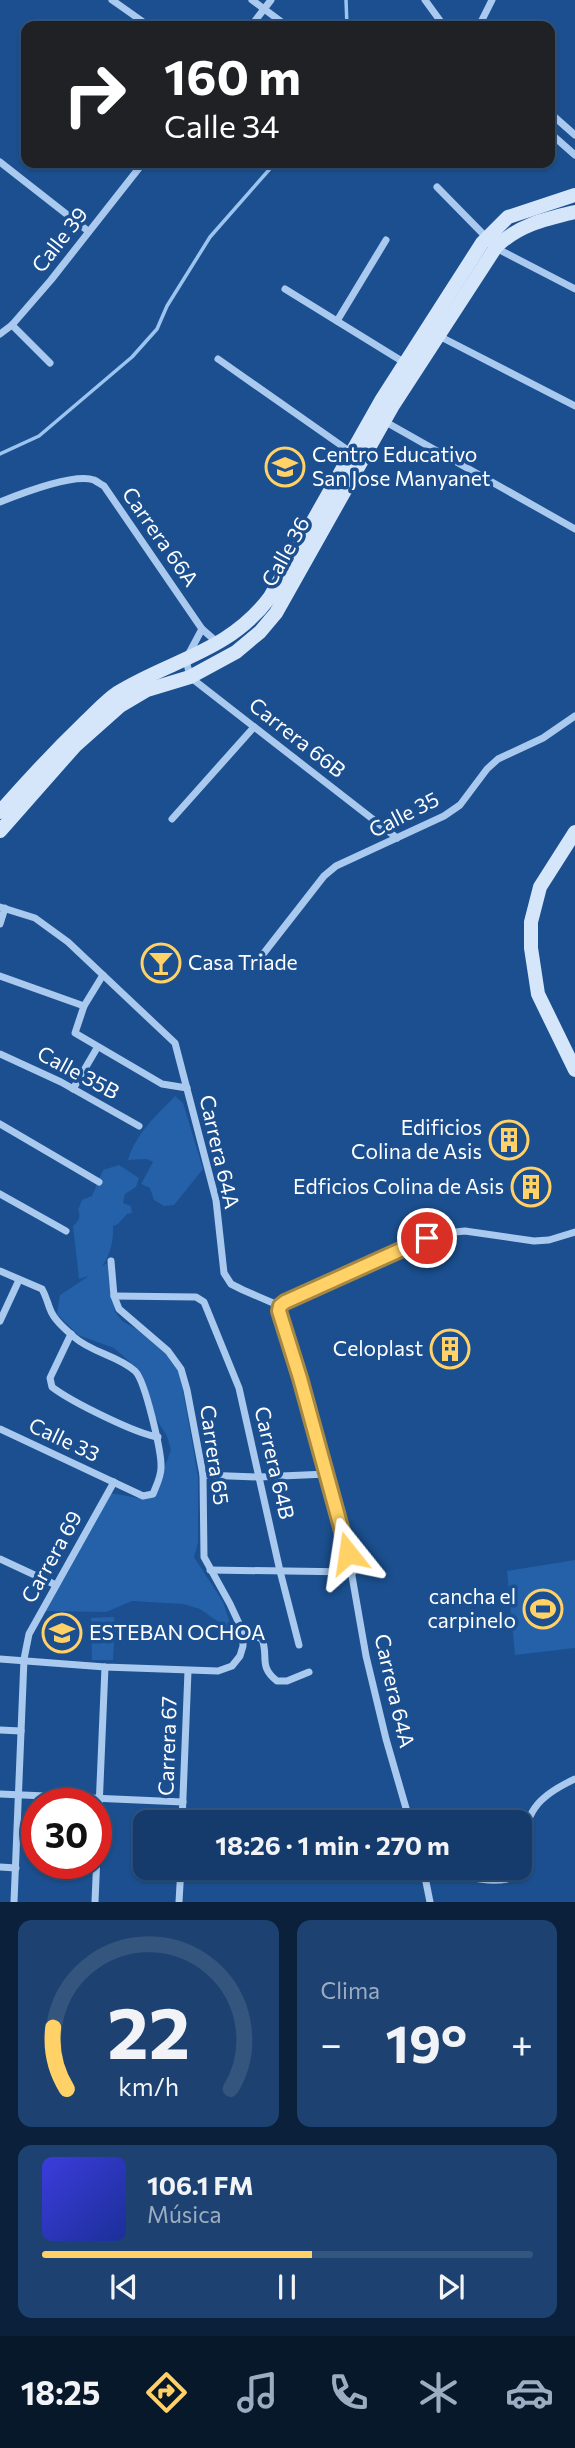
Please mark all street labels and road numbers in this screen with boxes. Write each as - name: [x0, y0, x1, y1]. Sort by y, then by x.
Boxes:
- street label: Calle 39: [26, 201, 92, 277]
- street label: Carrera 66A: [118, 482, 205, 591]
- street label: Calle 36: [255, 512, 314, 591]
- street label: Carrera 66B: [245, 692, 351, 782]
- street label: Calle 35: [364, 785, 442, 842]
- street label: Calle 35B: [34, 1040, 124, 1104]
- street label: Carrera 64A: [195, 1092, 246, 1211]
- street label: Carrera 65: [196, 1403, 235, 1506]
- street label: Carrera 64B: [250, 1404, 301, 1521]
- street label: Calle 33: [25, 1411, 104, 1466]
- street label: Carrera 69: [15, 1506, 86, 1607]
- street label: Carrera 64A: [370, 1631, 421, 1750]
- street label: Carrera 67: [152, 1696, 181, 1796]

